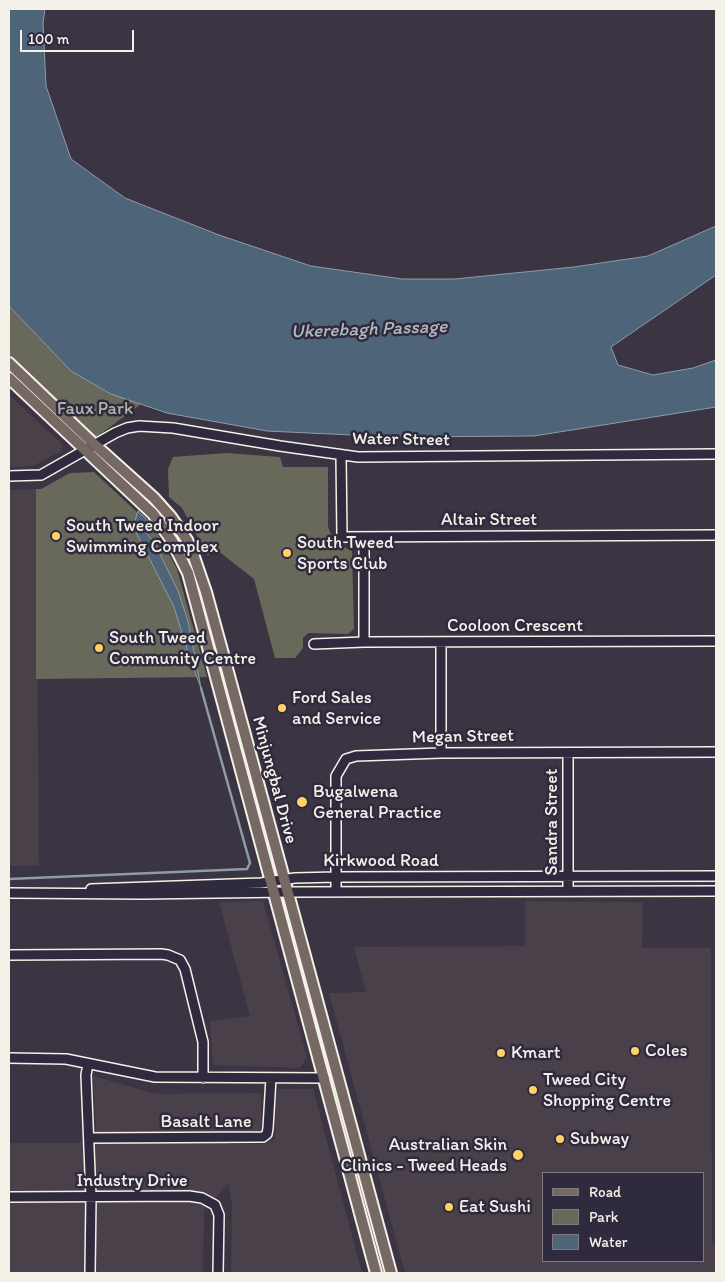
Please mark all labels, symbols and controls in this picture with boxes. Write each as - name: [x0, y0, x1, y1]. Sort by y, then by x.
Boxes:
- scale bar: [22, 20, 136, 52]
- text: 100 m: [28, 30, 69, 48]
- water label: Ukerebagh Passage: [290, 316, 448, 344]
- park label: Faux Park: [57, 398, 133, 420]
- street label: Water Street: [352, 428, 450, 452]
- street label: Altair Street: [441, 509, 537, 531]
- place label: South Tweed Indoor Swimming Complex: [66, 515, 219, 558]
- marker: South Tweed Indoor Swimming Complex: [50, 530, 62, 542]
- place label: South Tweed Sports Club: [297, 532, 394, 574]
- marker: South Tweed Sports Club: [281, 547, 293, 559]
- street label: Cooloon Crescent: [447, 615, 583, 637]
- place label: South Tweed Community Centre: [109, 627, 256, 670]
- marker: South Tweed Community Centre: [93, 642, 105, 654]
- place label: Ford Sales and Service: [292, 687, 381, 730]
- marker: Ford Sales and Service: [276, 702, 288, 714]
- street label: Minjungbal Drive: [247, 714, 301, 846]
- street label: Megan Street: [412, 725, 514, 749]
- street label: Sandra Street: [541, 769, 563, 875]
- place label: Bugalwena General Practice: [313, 781, 441, 824]
- marker: Bugalwena General Practice: [295, 795, 309, 809]
- street label: Kirkwood Road: [323, 850, 439, 872]
- place label: Coles: [645, 1040, 687, 1062]
- place label: Kmart: [511, 1042, 560, 1064]
- marker: Coles: [629, 1045, 641, 1057]
- marker: Kmart: [495, 1047, 507, 1059]
- place label: Tweed City Shopping Centre: [543, 1069, 671, 1112]
- marker: Tweed City Shopping Centre: [527, 1084, 539, 1096]
- street label: Basalt Lane: [161, 1111, 251, 1133]
- place label: Subway: [570, 1128, 629, 1150]
- marker: Subway: [554, 1133, 566, 1145]
- place label: Australian Skin Clinics - Tweed Heads: [340, 1134, 507, 1176]
- marker: Australian Skin Clinics - Tweed Heads: [511, 1148, 525, 1162]
- street label: Industry Drive: [76, 1170, 188, 1192]
- legend: [542, 1172, 705, 1262]
- text: Road: [589, 1183, 621, 1201]
- place label: Eat Sushi: [459, 1196, 531, 1218]
- marker: Eat Sushi: [443, 1201, 455, 1213]
- text: Park: [589, 1208, 619, 1226]
- text: Water: [589, 1233, 627, 1251]

